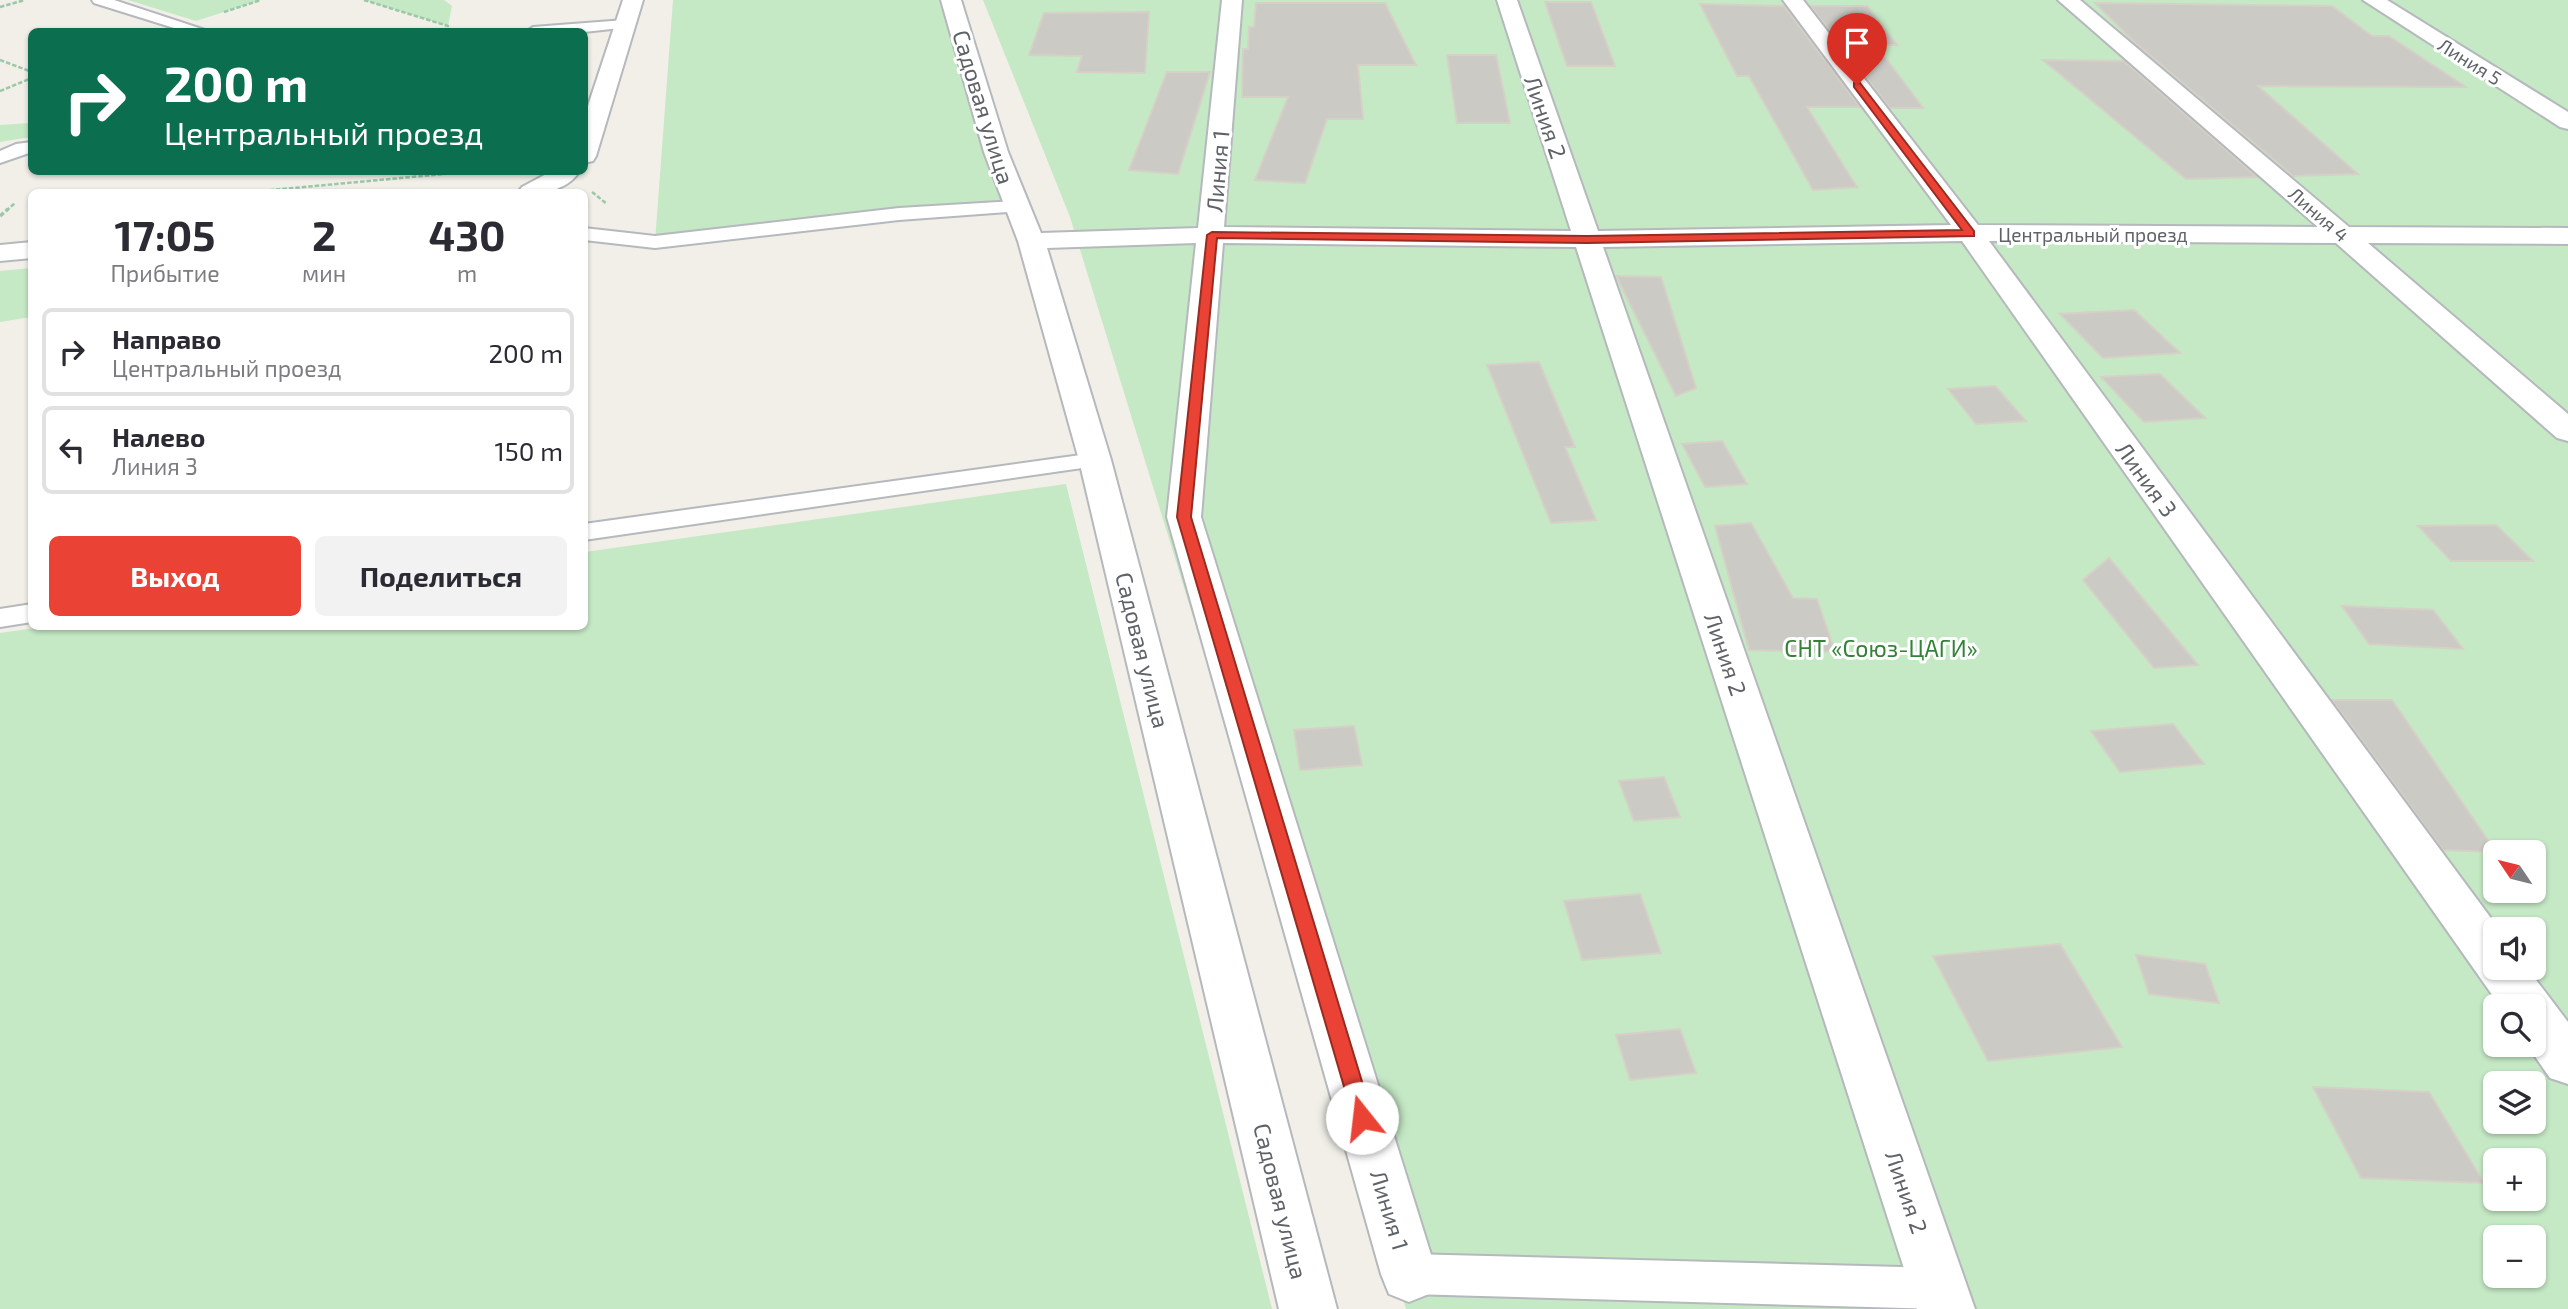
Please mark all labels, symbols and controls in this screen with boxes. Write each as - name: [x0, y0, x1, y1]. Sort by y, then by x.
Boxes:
- pin: [1827, 13, 1887, 85]
- icon: arrive: [1838, 24, 1876, 62]
- street label: Садовая улица: [946, 27, 1021, 188]
- street label: Линия 5: [2434, 33, 2506, 89]
- text: 200 m: [164, 53, 308, 112]
- icon: right: [49, 56, 140, 147]
- street label: Линия 2: [1519, 72, 1573, 162]
- text: Центральный проезд: [164, 113, 483, 151]
- street label: Линия 1: [1199, 129, 1235, 213]
- street label: Линия 4: [2284, 182, 2354, 246]
- text: 17:05: [115, 209, 215, 259]
- text: 2: [312, 209, 336, 259]
- text: 430: [429, 209, 506, 259]
- street label: Центральный проезд: [1998, 223, 2188, 246]
- text: Прибытие: [110, 259, 220, 287]
- text: мин: [302, 259, 346, 287]
- text: m: [457, 259, 477, 287]
- text: Направо: [112, 323, 221, 354]
- icon: right: [53, 333, 91, 371]
- text: 200 m: [488, 337, 563, 368]
- text: Центральный проезд: [112, 354, 341, 382]
- text: Налево: [112, 421, 205, 452]
- icon: left: [53, 431, 91, 469]
- text: 150 m: [494, 435, 563, 466]
- street label: Линия 3: [2110, 436, 2184, 522]
- text: Линия 3: [112, 452, 198, 480]
- button: Выход: [49, 536, 301, 616]
- button: Поделиться: [315, 536, 567, 616]
- street label: Садовая улица: [1109, 569, 1176, 731]
- street label: Линия 2: [1699, 609, 1753, 699]
- park label: СНТ «Союз-ЦАГИ»: [1784, 634, 1978, 662]
- north arrow: [2483, 840, 2546, 903]
- map controls: [2483, 840, 2546, 1288]
- button: sound: [2483, 917, 2546, 980]
- button: search: [2483, 994, 2546, 1057]
- button: layers: [2483, 1071, 2546, 1134]
- position arrow: [1325, 1081, 1399, 1155]
- street label: Садовая улица: [1247, 1120, 1314, 1282]
- street label: Линия 2: [1880, 1147, 1934, 1237]
- button: +: [2483, 1148, 2546, 1211]
- street label: Линия 1: [1365, 1167, 1415, 1253]
- button: −: [2483, 1225, 2546, 1288]

